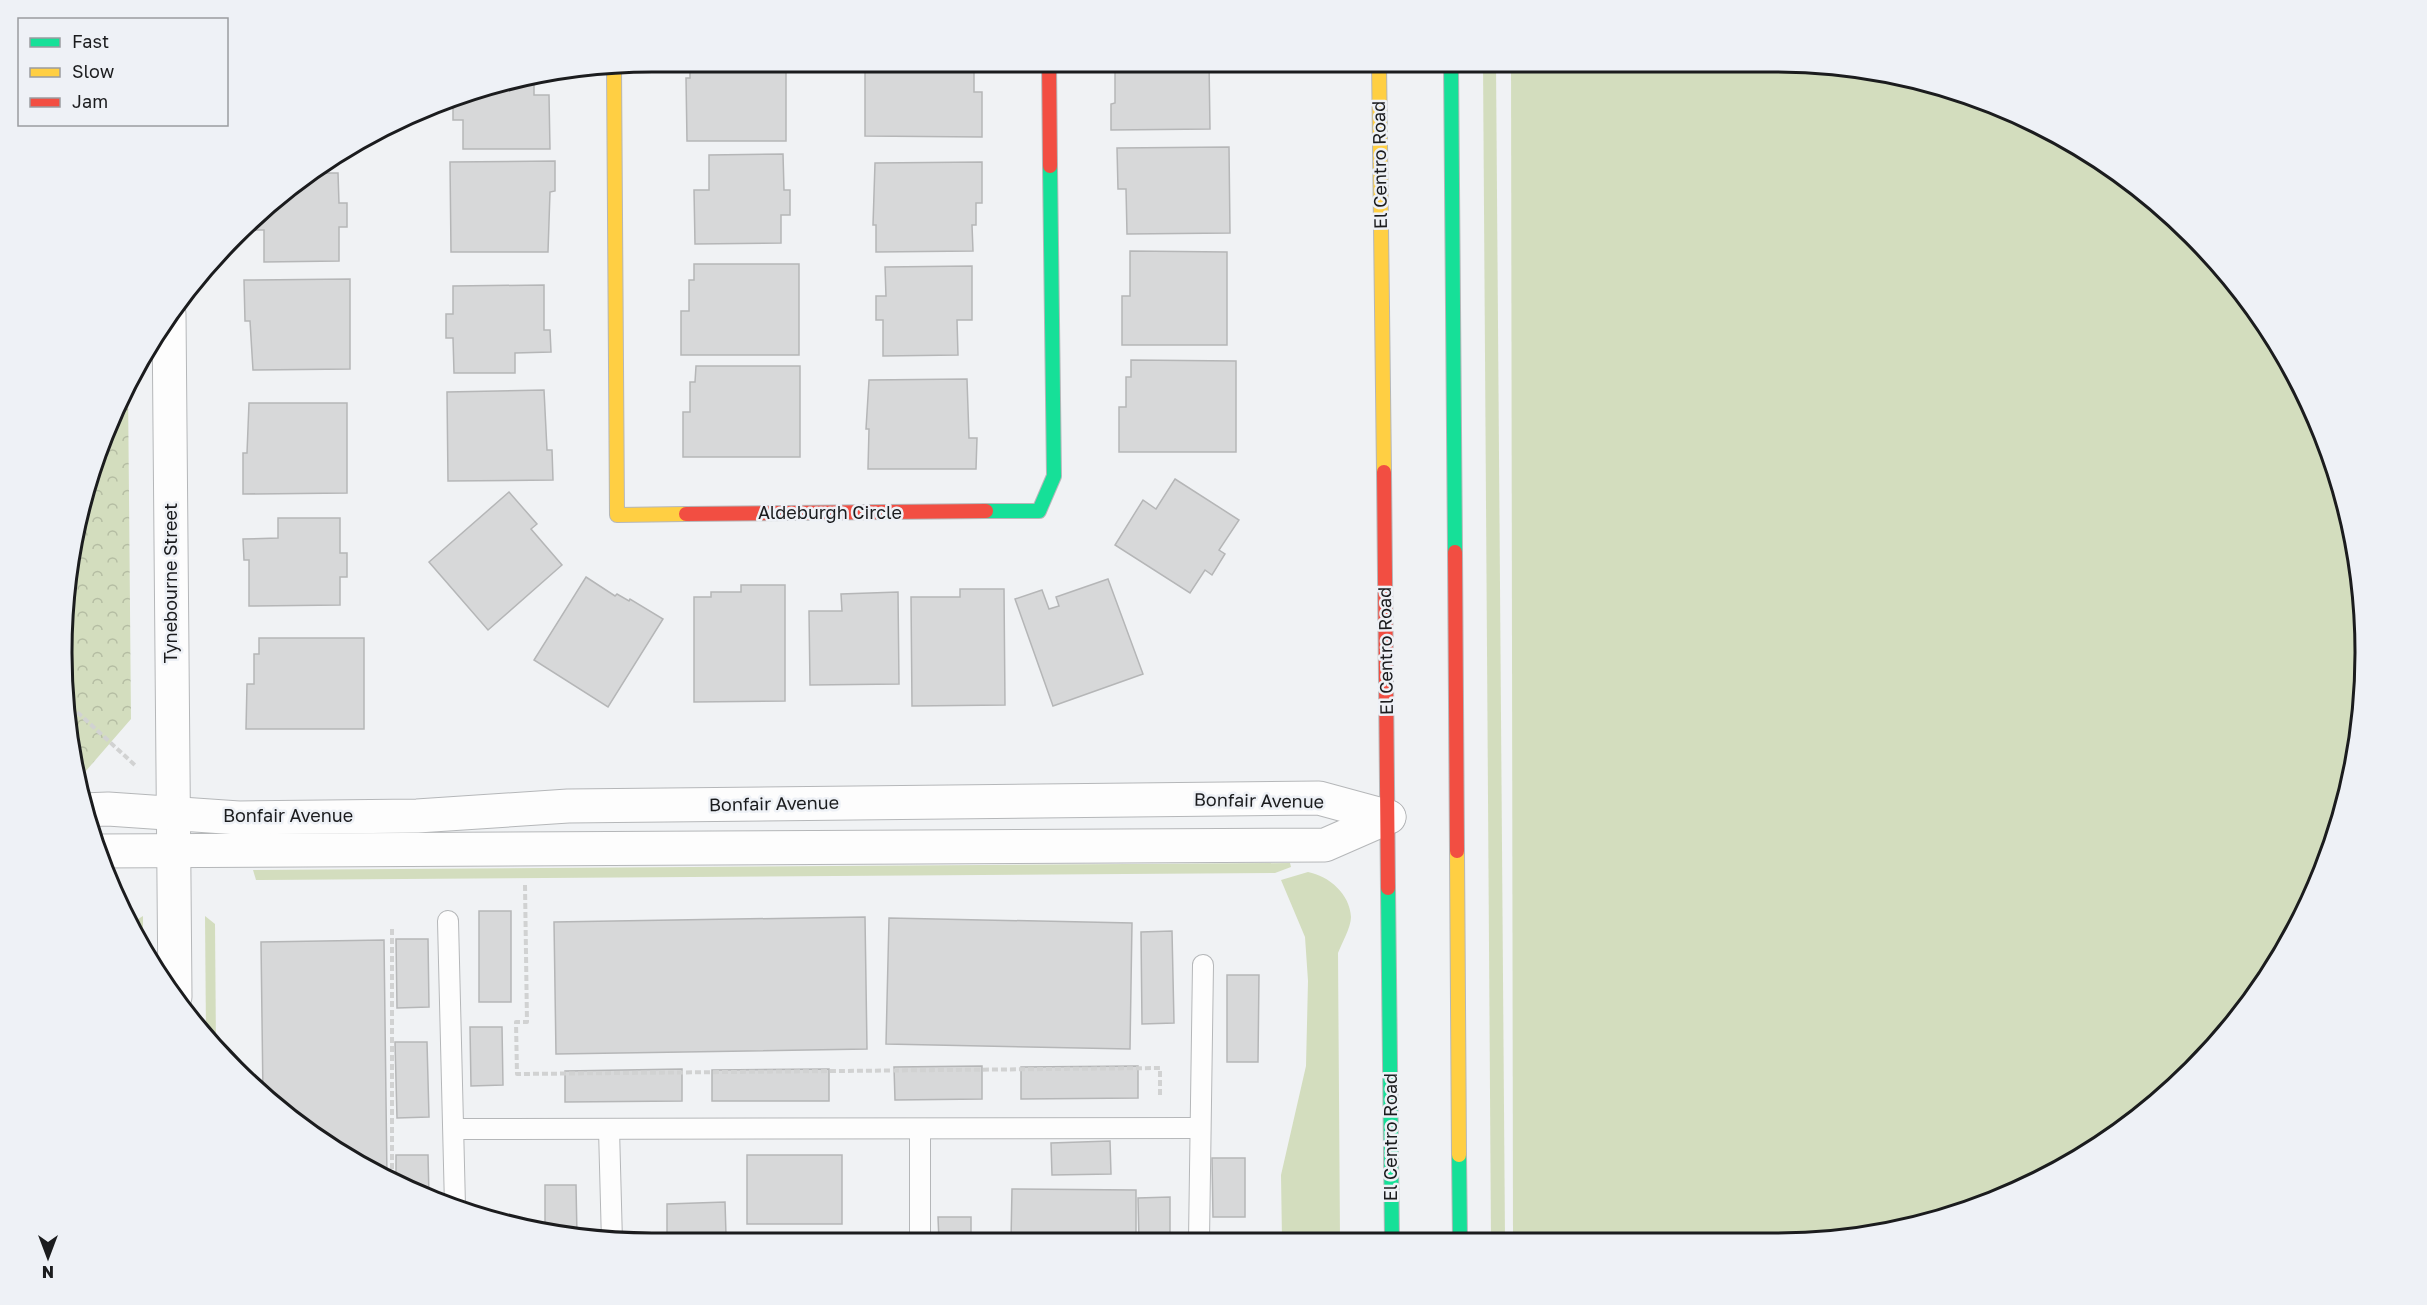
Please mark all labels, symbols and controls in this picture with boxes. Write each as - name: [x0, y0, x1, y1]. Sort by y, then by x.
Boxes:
- legend: [18, 18, 228, 126]
- text: Fast: [72, 30, 109, 52]
- text: Slow: [72, 60, 115, 82]
- text: Jam: [72, 90, 108, 112]
- street label: El Centro Road: [1367, 101, 1391, 229]
- street label: Aldeburgh Circle: [758, 501, 902, 523]
- street label: Tynebourne Street: [159, 503, 181, 663]
- street label: El Centro Road: [1373, 587, 1397, 715]
- street label: Bonfair Avenue: [1194, 788, 1324, 812]
- street label: Bonfair Avenue: [709, 791, 839, 815]
- street label: Bonfair Avenue: [223, 804, 353, 826]
- street label: El Centro Road: [1379, 1073, 1401, 1201]
- north arrow: [18, 1227, 78, 1287]
- text: N: [42, 1262, 54, 1282]

